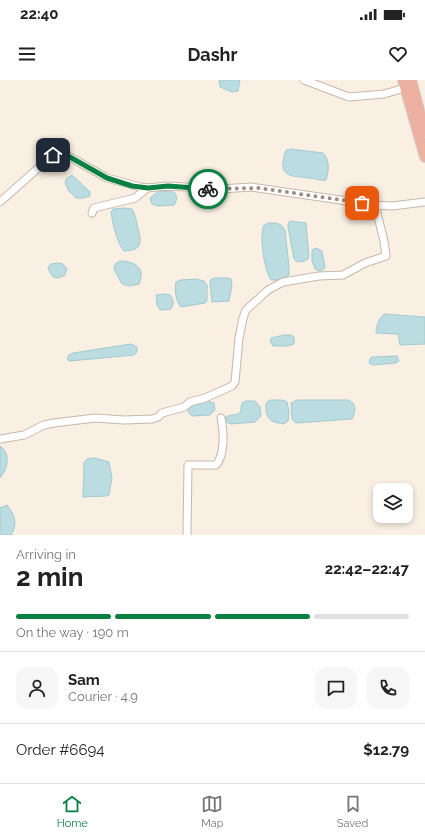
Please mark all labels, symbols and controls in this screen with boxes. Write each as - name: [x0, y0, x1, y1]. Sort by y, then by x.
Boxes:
- text: 22:40: [20, 5, 58, 23]
- icon: menu: [16, 43, 38, 65]
- icon: heart: [387, 43, 409, 65]
- text: Dashr: [188, 44, 237, 65]
- pin: [36, 138, 70, 172]
- icon: home: [42, 144, 64, 166]
- courier: [188, 169, 228, 209]
- icon: bike: [197, 178, 219, 200]
- pin: [345, 186, 379, 220]
- icon: bag: [351, 192, 373, 214]
- map controls: [373, 483, 413, 523]
- button: layers: [373, 483, 413, 523]
- text: Arriving in: [16, 547, 76, 562]
- text: 22:42–22:47: [325, 560, 409, 578]
- text: 2 min: [16, 562, 83, 592]
- text: On the way · 190 m: [16, 625, 129, 640]
- button: person: [16, 667, 58, 709]
- button: chat: [315, 667, 357, 709]
- button: phone: [367, 667, 409, 709]
- text: Sam: [68, 671, 100, 689]
- text: Courier · 4.9: [68, 689, 138, 704]
- text: Order #6694: [16, 741, 104, 759]
- text: $12.79: [363, 741, 409, 759]
- tab: Home: [57, 793, 88, 830]
- tab: Map: [201, 793, 224, 830]
- tab: Saved: [337, 793, 368, 830]

